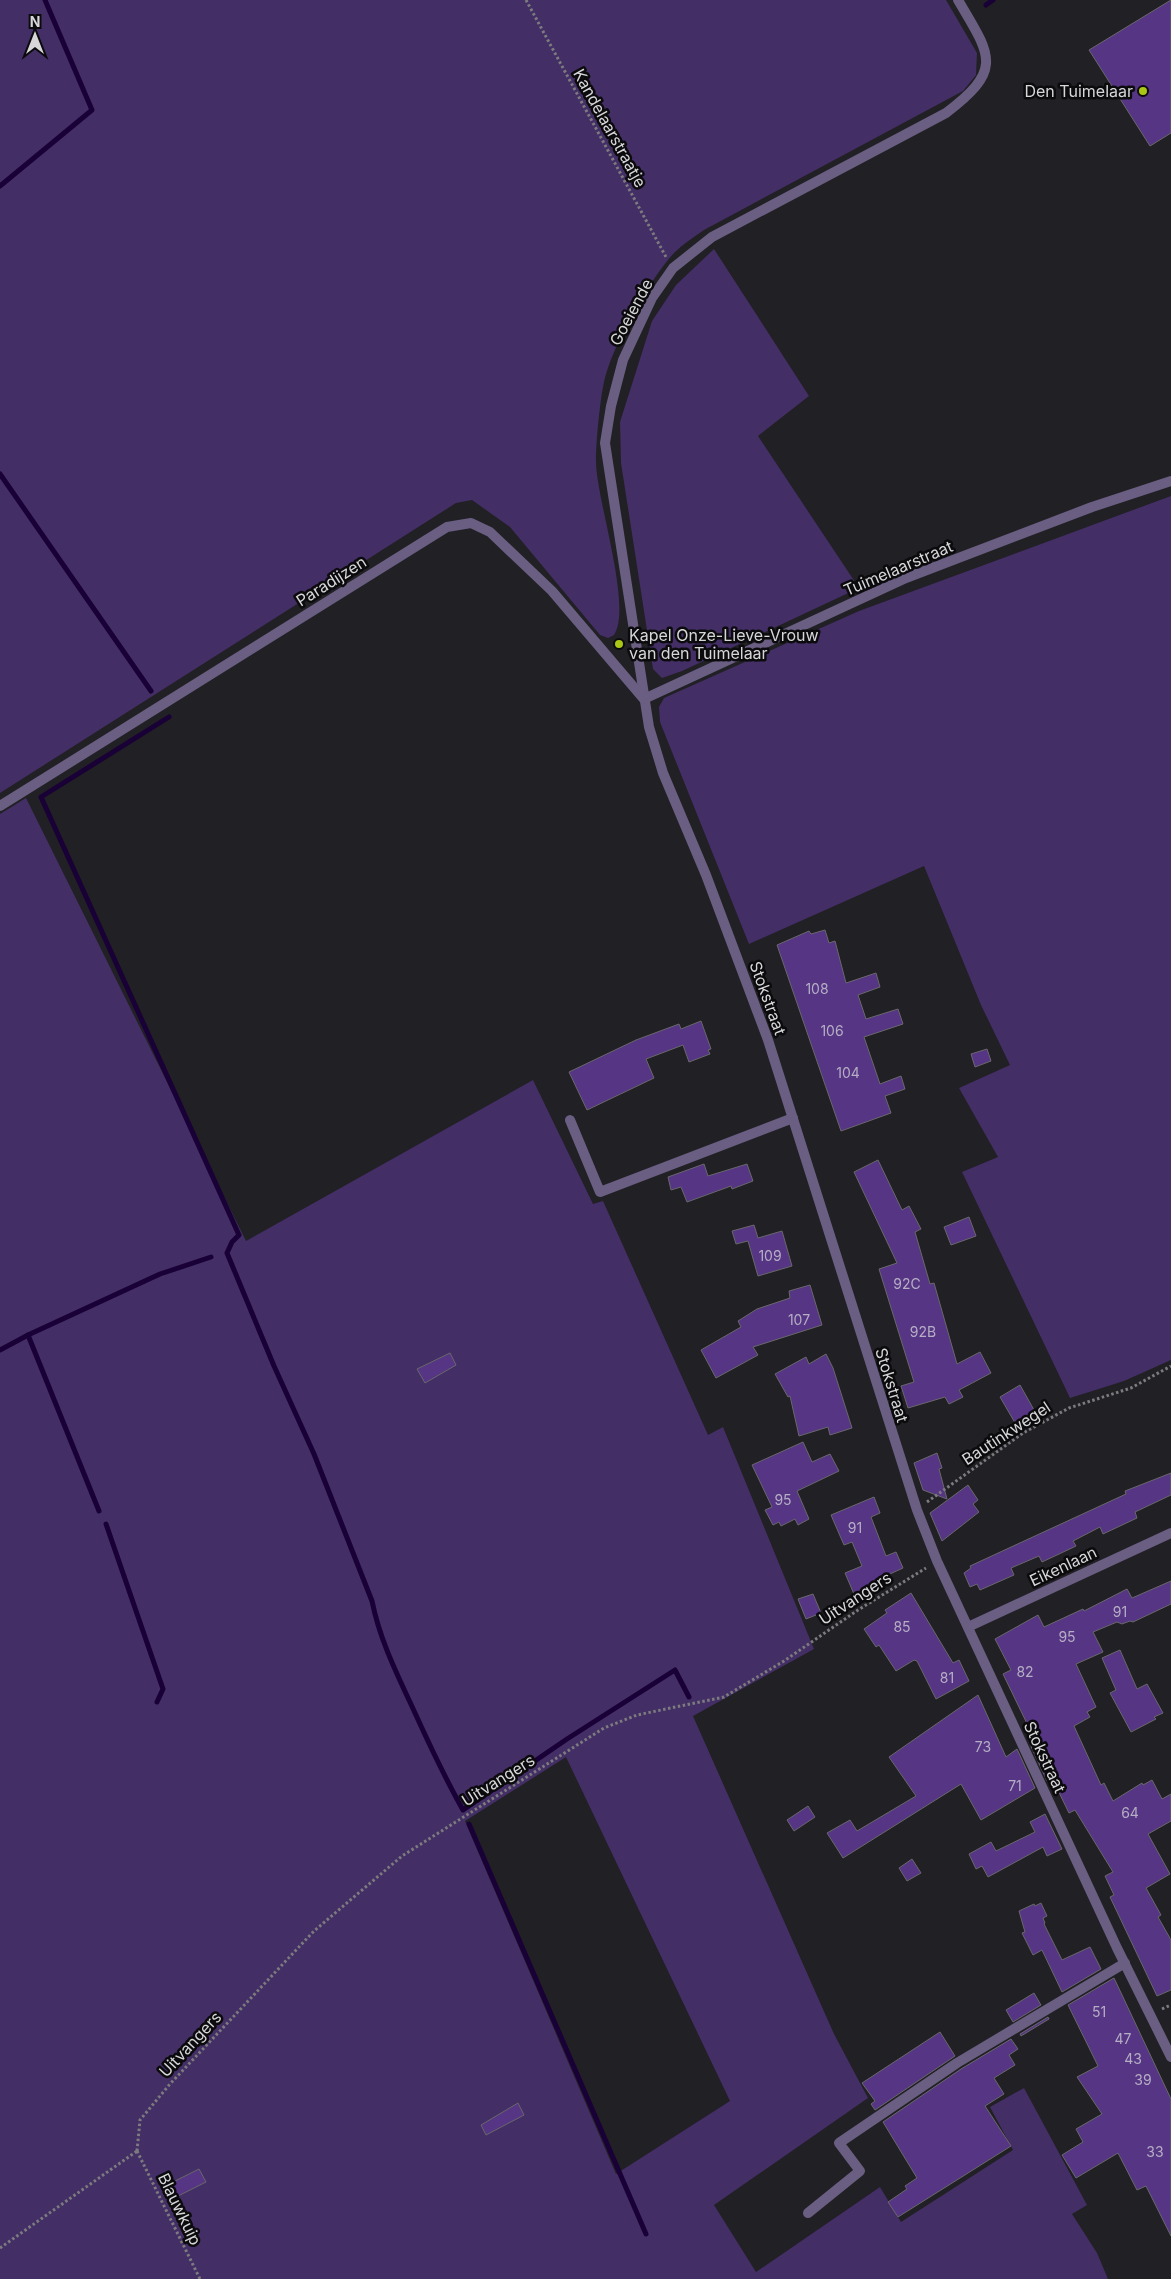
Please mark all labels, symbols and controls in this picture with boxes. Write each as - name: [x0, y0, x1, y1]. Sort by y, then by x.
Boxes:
- north arrow: [10, 10, 60, 60]
- text: N: [30, 13, 40, 30]
- street label: Kandelaarstraatje: [569, 65, 651, 191]
- place label: Den Tuimelaar: [1024, 81, 1133, 101]
- marker: Den Tuimelaar: [1137, 85, 1149, 97]
- street label: Goeiende: [605, 275, 657, 349]
- street label: Tuimelaarstraat: [840, 536, 956, 600]
- street label: Paradijzen: [292, 552, 370, 610]
- place label: Kapel Onze-Lieve-Vrouw van den Tuimelaar: [629, 625, 819, 663]
- marker: Kapel Onze-Lieve-Vrouw van den Tuimelaar: [613, 638, 625, 650]
- street label: Stokstraat: [745, 959, 791, 1037]
- house number: 108: [805, 980, 829, 997]
- house number: 106: [820, 1022, 844, 1039]
- house number: 104: [836, 1064, 860, 1081]
- house number: 109: [758, 1247, 782, 1264]
- house number: 92C: [893, 1275, 921, 1292]
- house number: 107: [788, 1311, 810, 1328]
- house number: 92B: [910, 1323, 936, 1340]
- street label: Stokstraat: [871, 1345, 913, 1425]
- street label: Bautinkwegel: [958, 1397, 1054, 1469]
- house number: 95: [774, 1491, 792, 1508]
- house number: 91: [848, 1519, 862, 1536]
- street label: Eikenlaan: [1026, 1542, 1100, 1590]
- street label: Uitvangers: [815, 1567, 895, 1629]
- house number: 91: [1113, 1603, 1127, 1620]
- house number: 85: [893, 1618, 911, 1635]
- house number: 95: [1058, 1628, 1076, 1645]
- house number: 82: [1016, 1663, 1034, 1680]
- house number: 81: [940, 1669, 954, 1686]
- street label: Stokstraat: [1020, 1718, 1070, 1796]
- house number: 73: [975, 1738, 991, 1755]
- street label: Uitvangers: [458, 1750, 538, 1810]
- house number: 71: [1008, 1777, 1022, 1794]
- house number: 64: [1121, 1804, 1139, 1821]
- house number: 51: [1092, 2003, 1106, 2020]
- street label: Uitvangers: [155, 2007, 225, 2081]
- house number: 47: [1115, 2030, 1132, 2047]
- house number: 43: [1124, 2050, 1142, 2067]
- house number: 39: [1134, 2071, 1152, 2088]
- house number: 33: [1146, 2143, 1164, 2160]
- street label: Blauwkuip: [154, 2170, 206, 2248]

